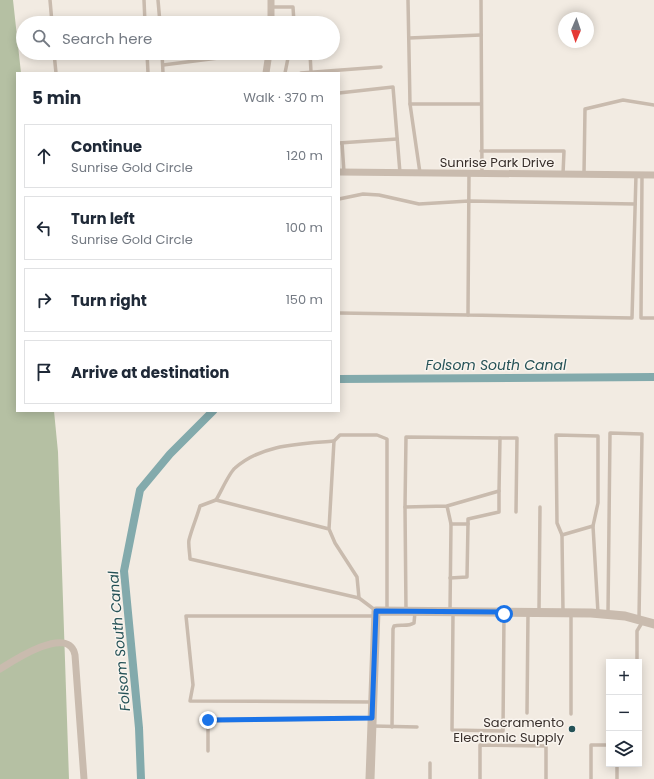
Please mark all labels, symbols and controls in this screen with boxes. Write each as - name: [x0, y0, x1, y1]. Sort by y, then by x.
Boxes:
- north arrow: [558, 12, 594, 48]
- search box: [16, 16, 340, 60]
- icon: search: [30, 27, 52, 49]
- text: Search here: [62, 28, 152, 49]
- text: 5 min: [32, 86, 81, 110]
- text: Walk · 370 m: [243, 88, 324, 107]
- text: Continue: [71, 136, 142, 157]
- icon: ahead: [33, 145, 55, 167]
- text: 120 m: [286, 146, 323, 165]
- street label: Sunrise Park Drive: [440, 153, 554, 172]
- text: Sunrise Gold Circle: [71, 158, 193, 177]
- text: Turn left: [71, 208, 135, 229]
- icon: left: [33, 217, 55, 239]
- text: 100 m: [286, 218, 323, 237]
- text: Sunrise Gold Circle: [71, 230, 193, 249]
- icon: right: [33, 289, 55, 311]
- text: Turn right: [71, 290, 147, 311]
- text: 150 m: [286, 290, 323, 309]
- water label: Folsom South Canal: [426, 355, 567, 375]
- icon: arrive: [33, 361, 55, 383]
- text: Arrive at destination: [71, 362, 229, 383]
- water label: Folsom South Canal: [103, 569, 135, 712]
- route start: [495, 605, 513, 623]
- map controls: [606, 659, 642, 767]
- button: +: [606, 659, 642, 695]
- button: −: [606, 695, 642, 731]
- route end: [199, 711, 217, 729]
- place label: Sacramento Electronic Supply: [453, 713, 565, 747]
- marker: Sacramento Electronic Supply: [567, 724, 577, 734]
- button: layers: [606, 731, 642, 767]

